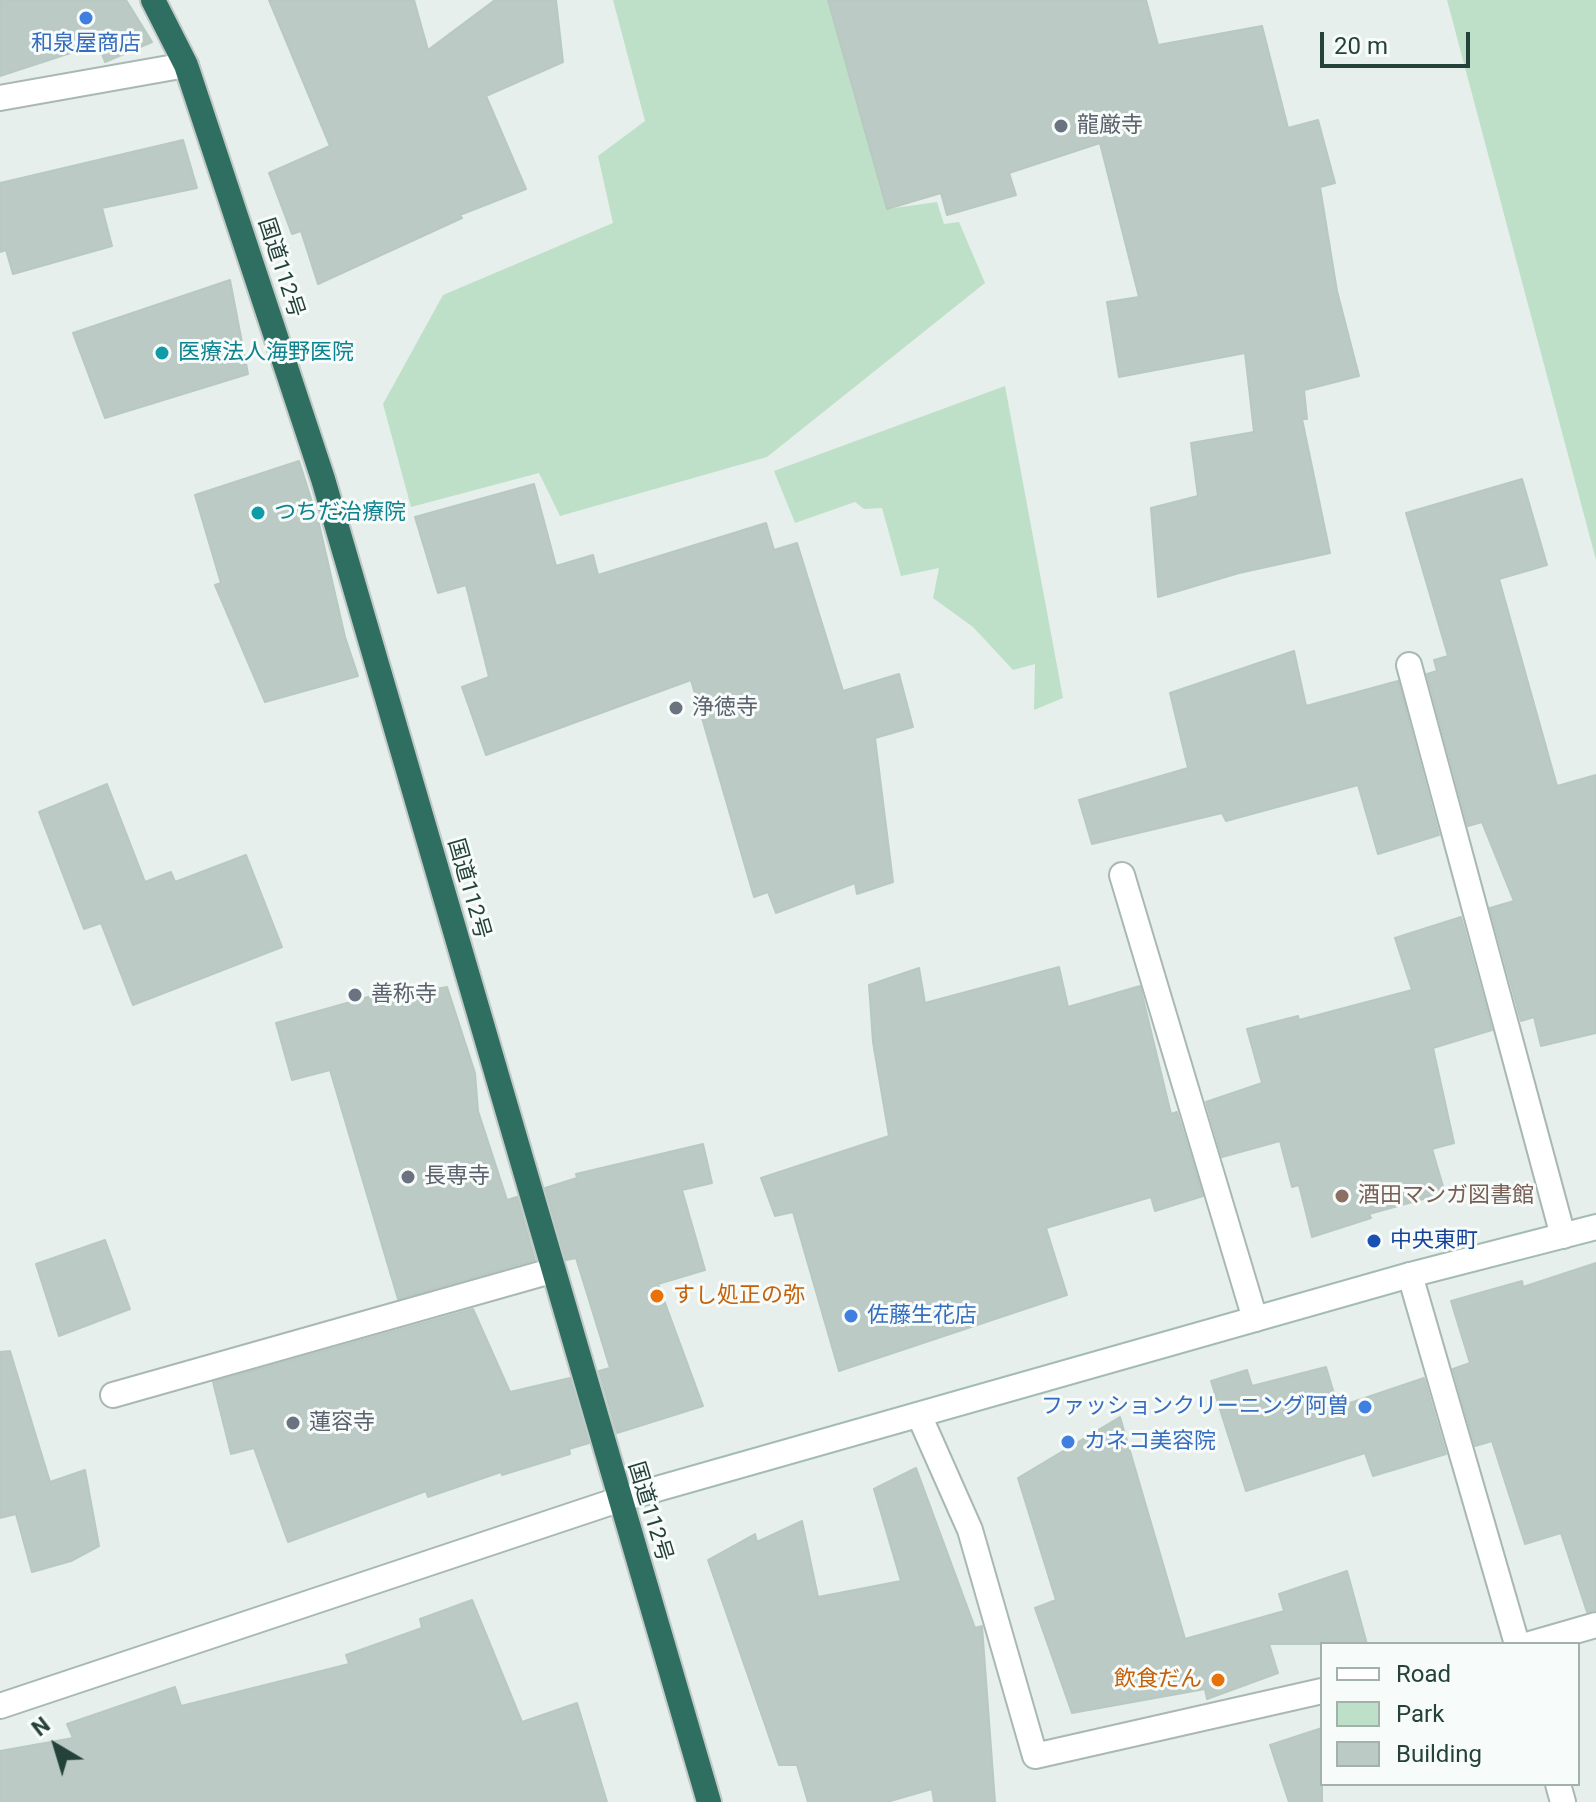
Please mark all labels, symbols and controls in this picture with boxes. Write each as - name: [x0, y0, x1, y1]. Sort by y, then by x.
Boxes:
- marker: 和泉屋商店: [77, 9, 95, 27]
- scale bar: [1324, 16, 1474, 66]
- place label: 和泉屋商店: [31, 31, 141, 57]
- text: 20 m: [1334, 32, 1388, 60]
- place label: 龍厳寺: [1077, 113, 1143, 139]
- marker: 龍厳寺: [1052, 117, 1070, 135]
- street label: 国道112号: [252, 215, 308, 321]
- place label: 医療法人海野医院: [178, 340, 354, 366]
- marker: 医療法人海野医院: [153, 344, 171, 362]
- place label: つちだ治療院: [274, 500, 406, 526]
- marker: つちだ治療院: [249, 504, 267, 522]
- place label: 浄徳寺: [692, 695, 758, 721]
- marker: 浄徳寺: [667, 699, 685, 717]
- street label: 国道112号: [441, 836, 495, 942]
- place label: 善称寺: [371, 982, 437, 1008]
- marker: 善称寺: [346, 986, 364, 1004]
- place label: 長専寺: [424, 1164, 490, 1190]
- marker: 長専寺: [399, 1168, 417, 1186]
- place label: 酒田マンガ図書館: [1358, 1183, 1534, 1209]
- marker: 酒田マンガ図書館: [1333, 1187, 1351, 1205]
- place label: 中央東町: [1390, 1228, 1478, 1254]
- marker: 中央東町: [1365, 1232, 1383, 1250]
- place label: すし処正の弥: [673, 1283, 805, 1309]
- marker: すし処正の弥: [648, 1287, 666, 1305]
- place label: 佐藤生花店: [867, 1303, 977, 1329]
- marker: 佐藤生花店: [842, 1307, 860, 1325]
- place label: ファッションクリーニング阿曽: [1041, 1394, 1349, 1420]
- marker: ファッションクリーニング阿曽: [1356, 1398, 1374, 1416]
- place label: 蓮容寺: [309, 1410, 375, 1436]
- marker: 蓮容寺: [284, 1414, 302, 1432]
- place label: カネコ美容院: [1084, 1429, 1216, 1455]
- marker: カネコ美容院: [1059, 1433, 1077, 1451]
- street label: 国道112号: [621, 1459, 677, 1565]
- legend: [1320, 1642, 1580, 1786]
- text: Road: [1396, 1660, 1451, 1688]
- place label: 飲食だん: [1114, 1667, 1202, 1693]
- marker: 飲食だん: [1209, 1671, 1227, 1689]
- text: Park: [1396, 1700, 1444, 1728]
- north arrow: [16, 1706, 96, 1786]
- text: N: [27, 1712, 55, 1741]
- text: Building: [1396, 1740, 1482, 1768]

